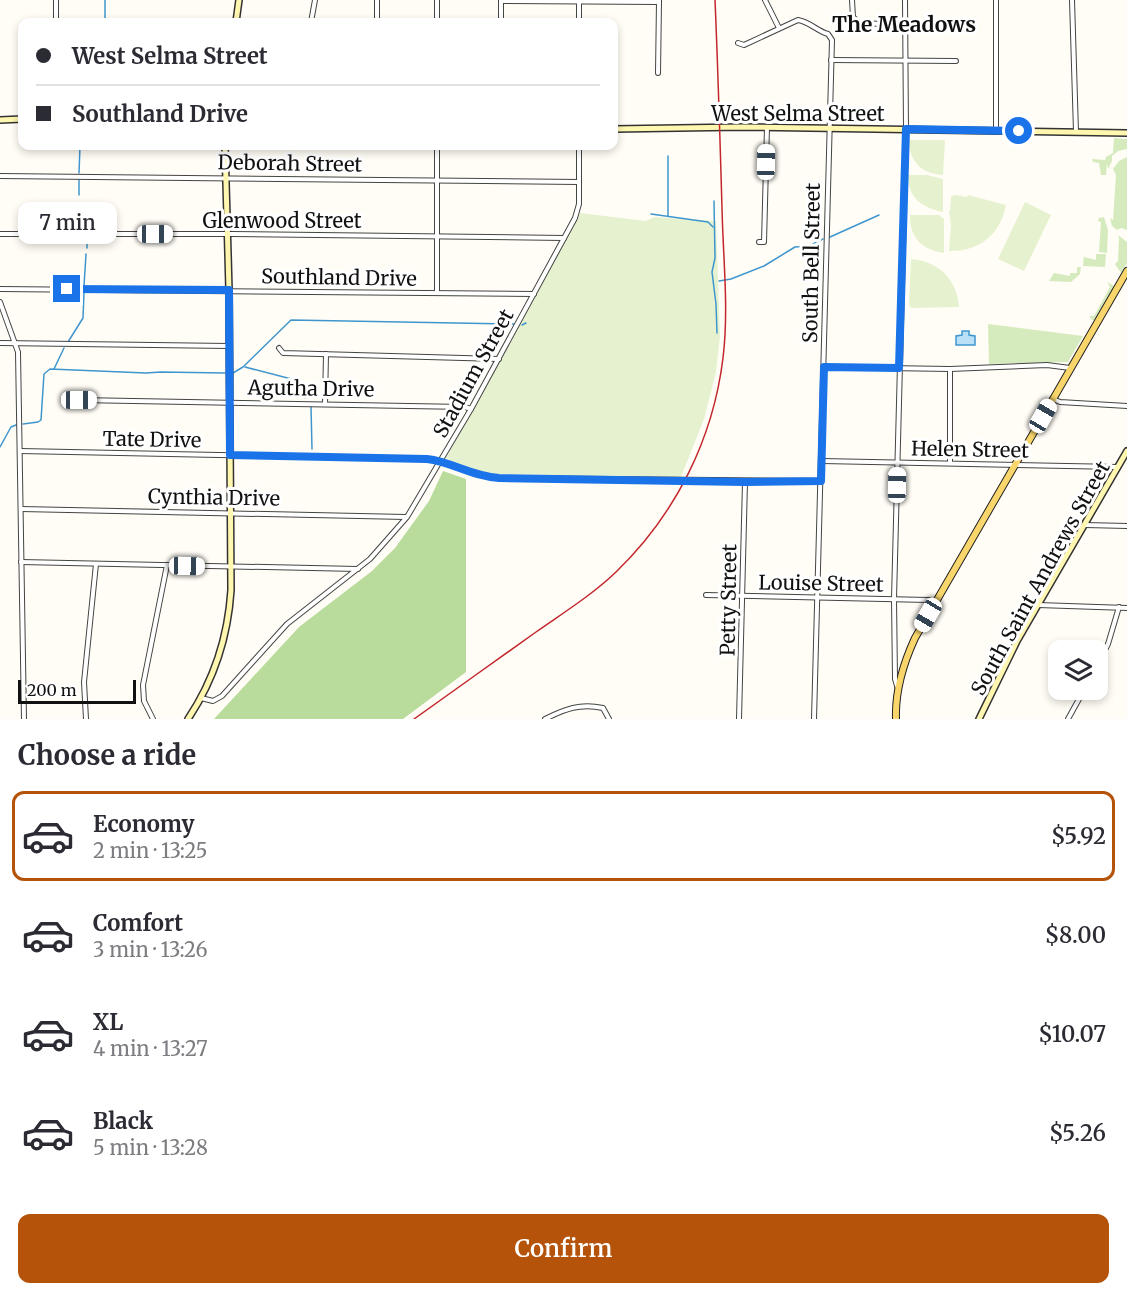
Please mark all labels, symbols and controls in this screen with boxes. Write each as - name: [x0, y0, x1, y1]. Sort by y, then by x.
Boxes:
- district label: The Meadows: [832, 11, 976, 38]
- text: West Selma Street: [72, 42, 268, 70]
- text: Southland Drive: [72, 100, 248, 128]
- street label: West Selma Street: [710, 101, 885, 126]
- route start: [1005, 117, 1032, 144]
- car: [757, 144, 775, 180]
- street label: Deborah Street: [218, 149, 363, 177]
- street label: South Bell Street: [797, 182, 825, 343]
- callout: 7 min: [17, 202, 116, 244]
- street label: Glenwood Street: [202, 208, 362, 233]
- text: 7 min: [39, 210, 96, 235]
- car: [137, 225, 173, 243]
- street label: Southland Drive: [261, 263, 417, 291]
- route end: [53, 275, 80, 302]
- street label: Stadium Street: [427, 304, 519, 442]
- street label: Agutha Drive: [246, 374, 375, 402]
- car: [61, 391, 97, 409]
- car: [1026, 396, 1060, 436]
- street label: Tate Drive: [102, 426, 202, 452]
- street label: Helen Street: [911, 435, 1029, 463]
- street label: South Saint Andrews Street: [965, 456, 1115, 700]
- car: [888, 467, 906, 503]
- street label: Cynthia Drive: [148, 483, 280, 511]
- street label: Petty Street: [715, 543, 741, 656]
- car: [169, 557, 205, 575]
- street label: Louise Street: [758, 569, 884, 597]
- car: [911, 595, 945, 635]
- map controls: [1048, 640, 1108, 700]
- button: layers: [1048, 640, 1108, 700]
- scale bar: [18, 677, 136, 704]
- text: 200 m: [27, 680, 77, 700]
- text: Choose a ride: [18, 738, 196, 772]
- icon: car: [21, 809, 75, 863]
- text: Economy: [93, 810, 194, 838]
- text: $5.92: [1051, 822, 1106, 850]
- text: 2 min · 13:25: [93, 838, 207, 863]
- icon: car: [21, 908, 75, 962]
- text: Comfort: [93, 909, 183, 937]
- text: $8.00: [1045, 921, 1106, 949]
- text: 3 min · 13:26: [93, 937, 208, 962]
- icon: car: [21, 1007, 75, 1061]
- text: XL: [93, 1008, 123, 1036]
- text: $10.07: [1038, 1020, 1106, 1048]
- text: 4 min · 13:27: [93, 1036, 208, 1061]
- icon: car: [21, 1106, 75, 1160]
- text: Black: [93, 1107, 153, 1135]
- text: $5.26: [1049, 1119, 1106, 1147]
- text: 5 min · 13:28: [93, 1135, 208, 1160]
- button: Confirm: [18, 1214, 1109, 1283]

